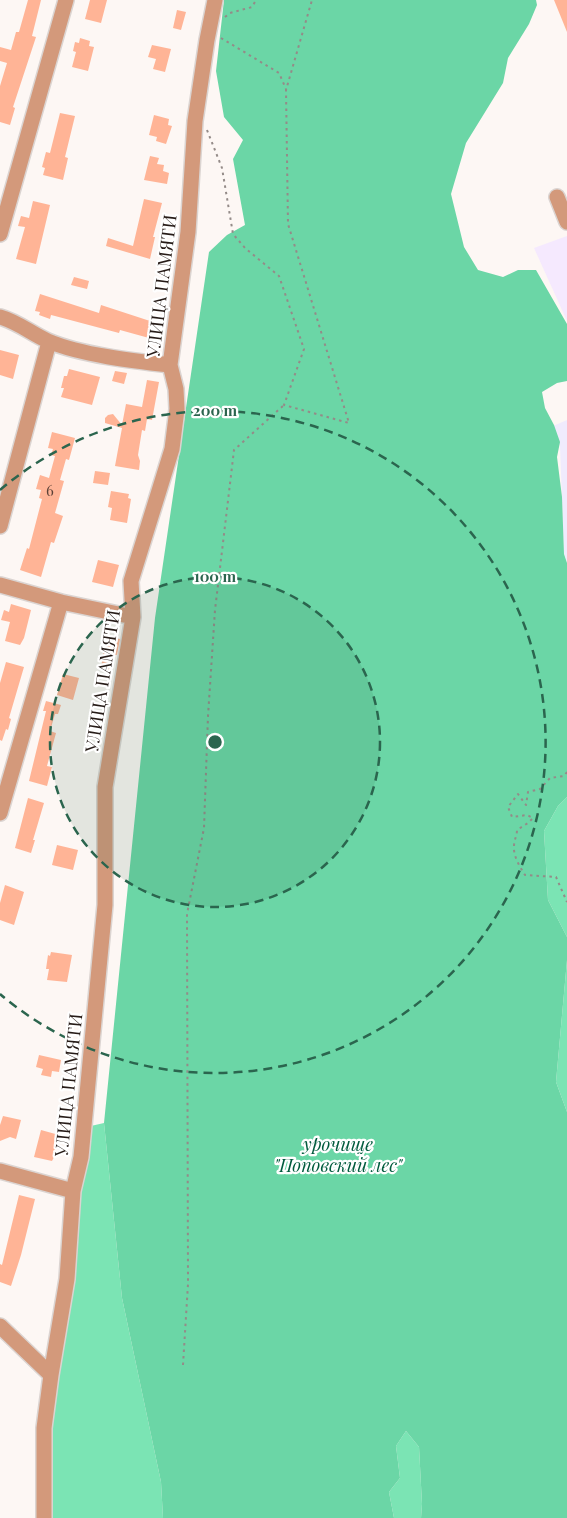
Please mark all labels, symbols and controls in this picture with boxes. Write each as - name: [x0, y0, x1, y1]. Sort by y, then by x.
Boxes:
- street label: УЛИЦА ПАМЯТИ: [140, 213, 182, 360]
- text: 200 m: [193, 400, 238, 420]
- house number: 6: [46, 480, 54, 500]
- text: 100 m: [194, 566, 237, 586]
- street label: УЛИЦА ПАМЯТИ: [79, 608, 125, 755]
- centre of rings: [206, 733, 224, 751]
- street label: УЛИЦА ПАМЯТИ: [48, 1012, 87, 1159]
- park label: урочище "Поповский лес": [274, 1132, 404, 1177]

